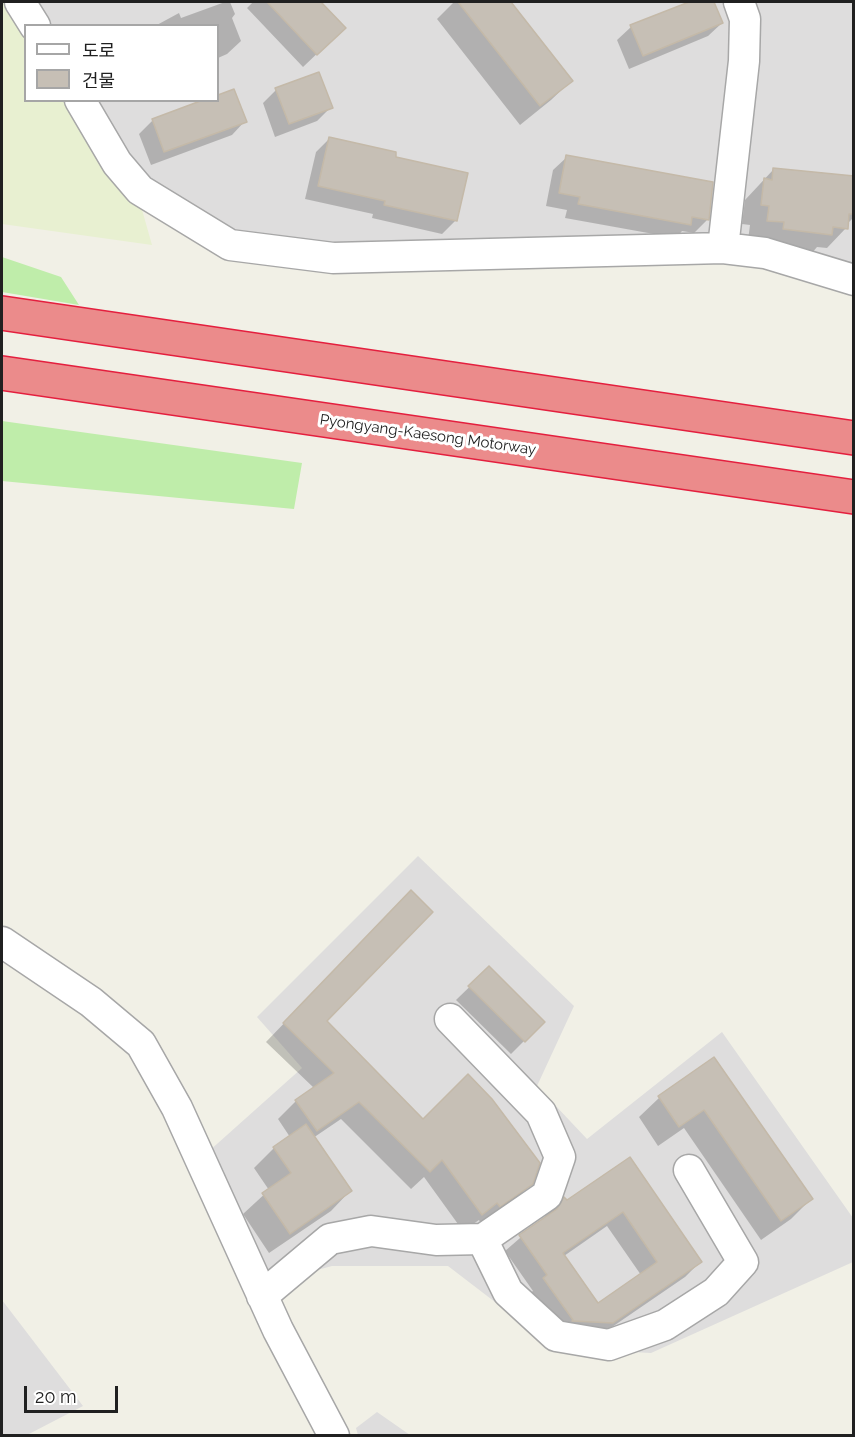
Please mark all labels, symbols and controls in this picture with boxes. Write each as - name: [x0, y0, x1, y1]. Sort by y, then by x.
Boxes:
- legend: [24, 24, 219, 102]
- text: 도로: [82, 40, 115, 61]
- text: 건물: [82, 70, 115, 91]
- street label: Pyongyang-Kaesong Motorway: [319, 411, 537, 459]
- scale bar: [27, 1374, 122, 1412]
- text: 20 m: [35, 1386, 77, 1407]

